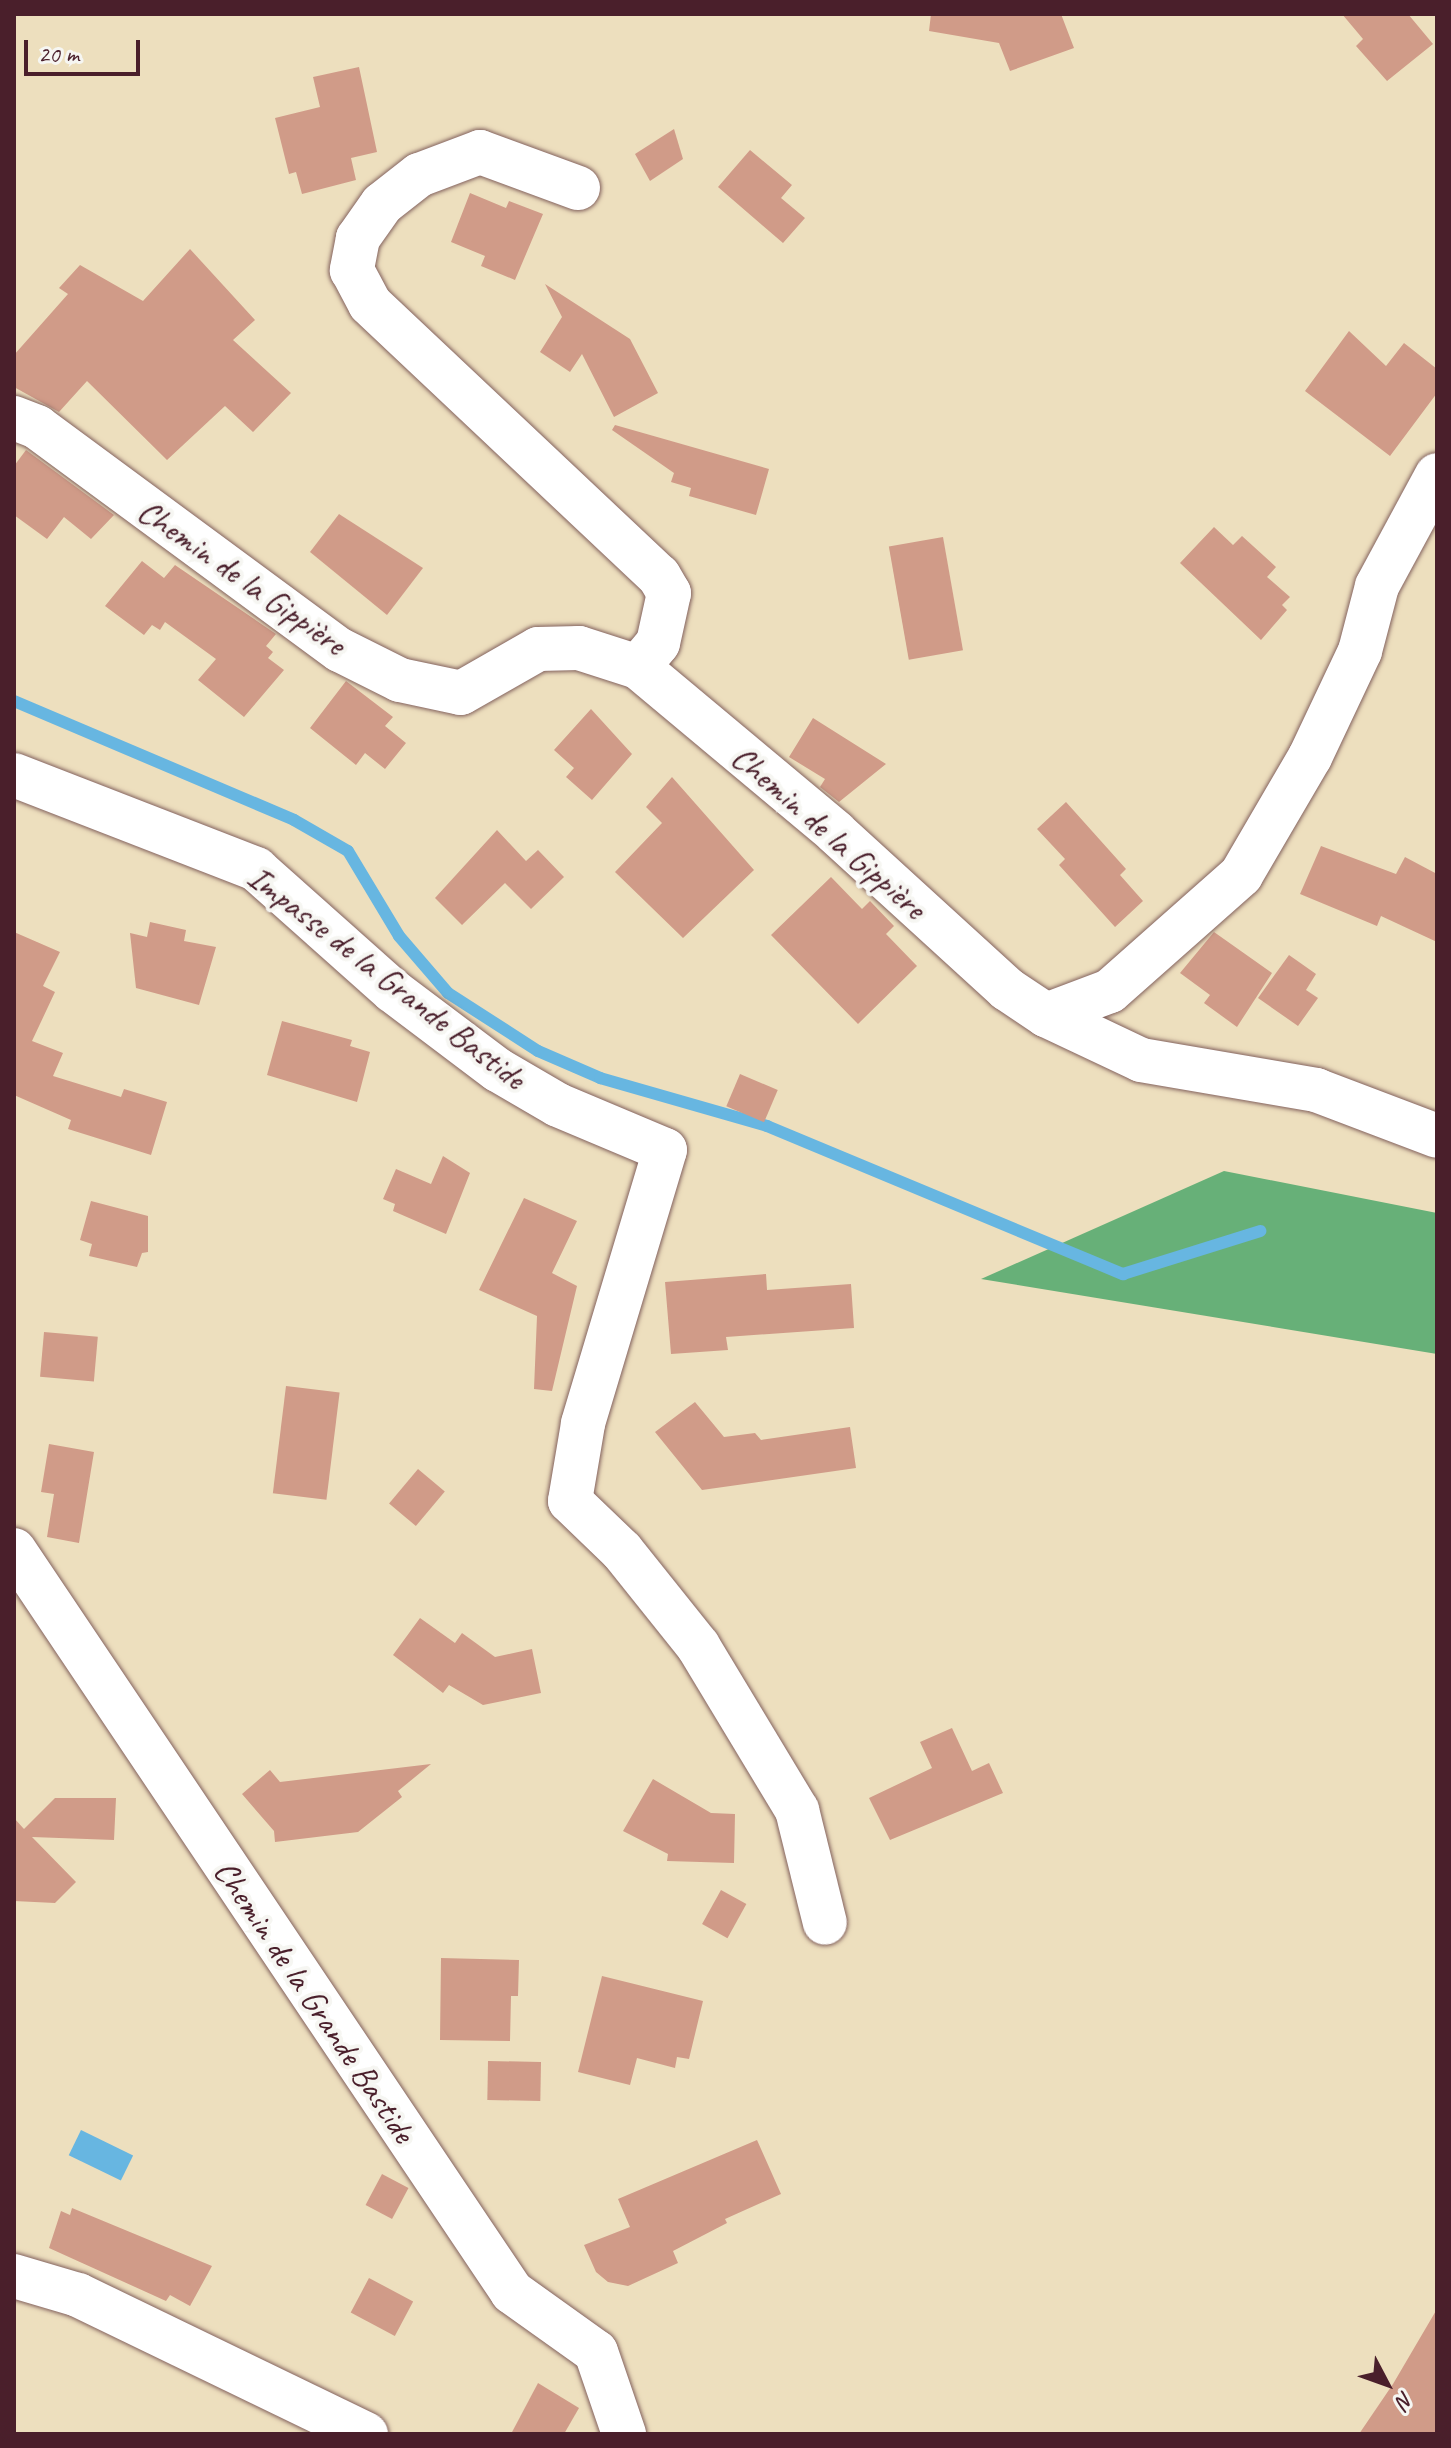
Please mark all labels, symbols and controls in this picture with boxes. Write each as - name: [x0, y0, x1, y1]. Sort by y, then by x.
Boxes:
- scale bar: [28, 24, 144, 74]
- text: 20 m: [38, 39, 79, 69]
- street label: Chemin de la Gippière: [130, 490, 354, 664]
- street label: Chemin de la Gippière: [723, 736, 935, 928]
- street label: Impasse de la Grande Bastide: [240, 856, 534, 1098]
- street label: Chemin de la Grande Bastide: [205, 1852, 425, 2150]
- north arrow: [1347, 2344, 1427, 2424]
- text: N: [1390, 2385, 1420, 2414]

